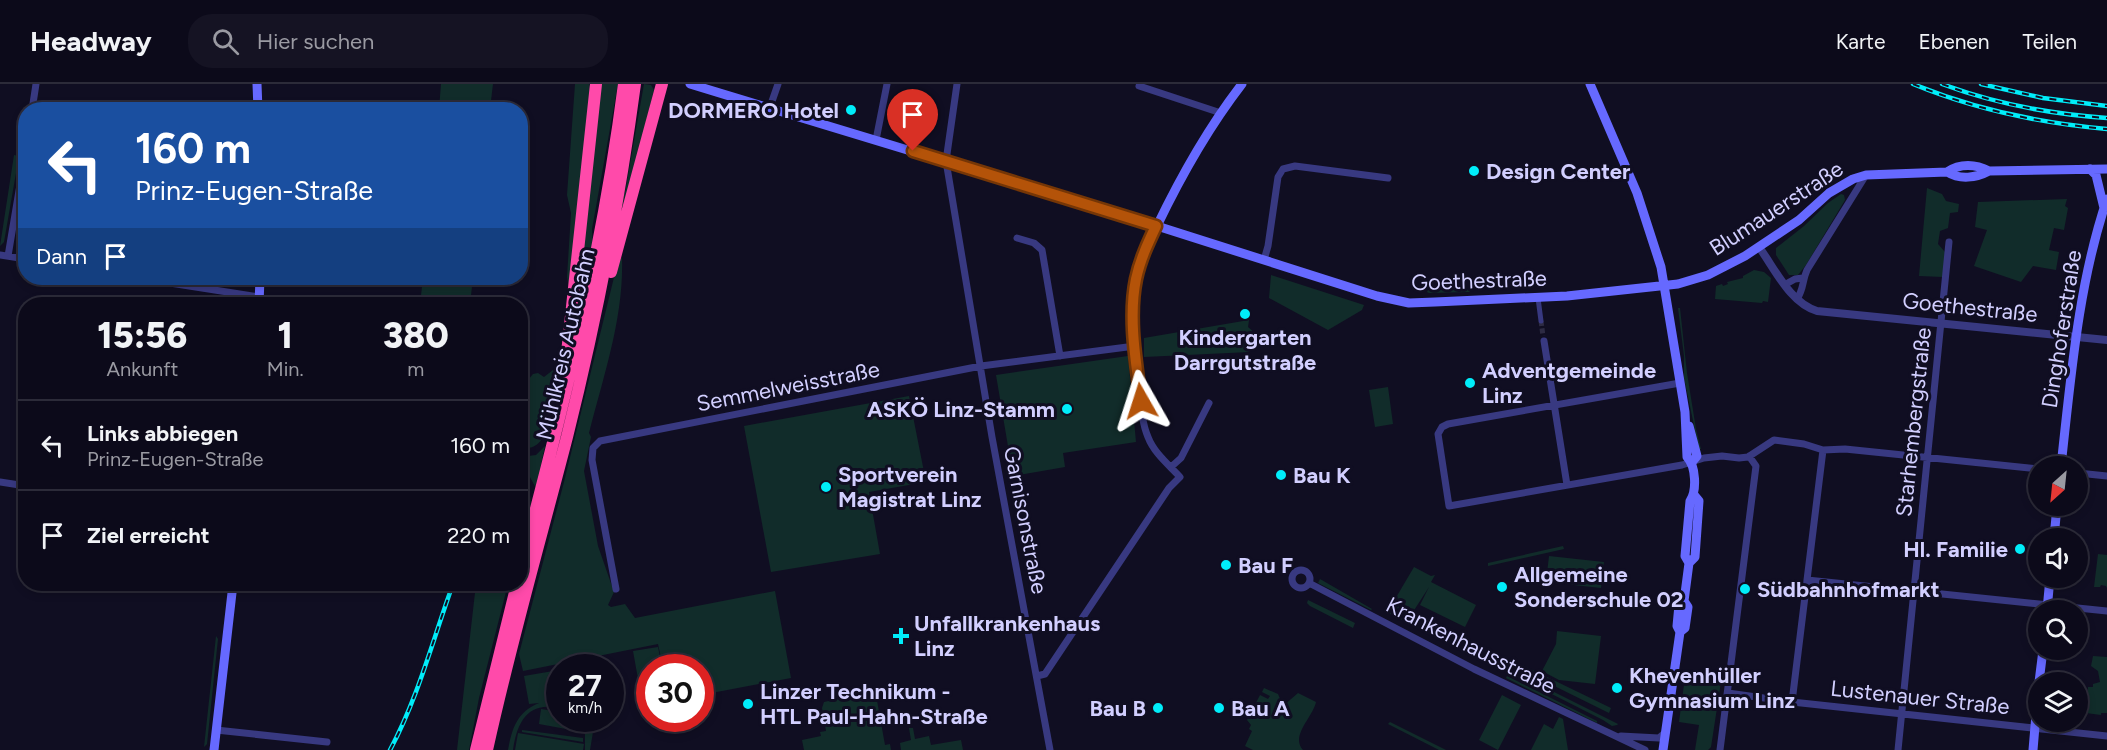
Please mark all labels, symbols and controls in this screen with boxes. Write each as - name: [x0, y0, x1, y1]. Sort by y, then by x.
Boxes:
- search box: [188, 14, 608, 68]
- text: Headway: [30, 24, 152, 58]
- icon: search: [209, 25, 242, 58]
- text: Hier suchen: [257, 28, 374, 55]
- text: Karte: [1836, 29, 1885, 54]
- text: Ebenen: [1918, 29, 1990, 54]
- text: Teilen: [2023, 29, 2077, 54]
- pin: [887, 89, 938, 151]
- place label: DORMERO Hotel: [668, 97, 839, 124]
- icon: arrive: [896, 98, 929, 131]
- marker: DORMERO Hotel: [844, 103, 858, 117]
- text: 160 m: [135, 123, 251, 174]
- icon: left: [36, 126, 114, 204]
- street label: Blumauerstraße: [1704, 155, 1848, 262]
- place label: Design Center: [1486, 158, 1631, 185]
- marker: Design Center: [1467, 164, 1481, 178]
- text: Prinz-Eugen-Straße: [135, 174, 373, 207]
- icon: arrive: [99, 240, 132, 273]
- text: Dann: [36, 243, 87, 270]
- street label: Mühlkreis Autobahn: [530, 246, 601, 443]
- street label: Dinghoferstraße: [2036, 248, 2087, 410]
- street label: Goethestraße: [1411, 265, 1547, 296]
- street label: Goethestraße: [1901, 287, 2039, 328]
- marker: Kindergarten Darrgutstraße: [1238, 307, 1252, 321]
- text: 15:56: [97, 314, 187, 357]
- text: 1: [278, 314, 293, 357]
- text: 380: [383, 314, 449, 357]
- place label: Kindergarten Darrgutstraße: [1174, 324, 1316, 376]
- street label: Starhembergstraße: [1890, 326, 1937, 518]
- street label: Semmelweisstraße: [694, 356, 882, 417]
- text: Ankunft: [107, 357, 178, 381]
- text: Min.: [267, 357, 304, 381]
- text: m: [407, 357, 424, 381]
- place label: Adventgemeinde Linz: [1482, 357, 1656, 409]
- position arrow: [1109, 369, 1173, 433]
- marker: Adventgemeinde Linz: [1463, 376, 1477, 390]
- place label: ASKÖ Linz-Stamm: [867, 396, 1055, 423]
- marker: ASKÖ Linz-Stamm: [1060, 402, 1074, 416]
- text: Links abbiegen: [87, 420, 238, 447]
- icon: left: [36, 429, 69, 462]
- text: 160 m: [450, 432, 510, 459]
- street label: Garnisonstraße: [998, 444, 1053, 596]
- text: Prinz-Eugen-Straße: [87, 447, 263, 471]
- north arrow: [2028, 456, 2088, 516]
- map controls: [2028, 456, 2088, 732]
- place label: Sportverein Magistrat Linz: [838, 461, 981, 513]
- place label: Bau K: [1293, 462, 1351, 489]
- marker: Bau K: [1274, 468, 1288, 482]
- marker: Sportverein Magistrat Linz: [819, 480, 833, 494]
- icon: arrive: [36, 519, 69, 552]
- text: Ziel erreicht: [87, 522, 210, 549]
- text: 220 m: [447, 522, 510, 549]
- button: sound: [2028, 528, 2088, 588]
- place label: Hl. Familie: [1903, 536, 2008, 563]
- marker: Hl. Familie: [2013, 542, 2027, 556]
- place label: Bau F: [1238, 552, 1293, 579]
- marker: Bau F: [1219, 558, 1233, 572]
- place label: Allgemeine Sonderschule 02: [1514, 561, 1683, 613]
- place label: Südbahnhofmarkt: [1757, 576, 1940, 603]
- marker: Allgemeine Sonderschule 02: [1495, 580, 1509, 594]
- marker: Südbahnhofmarkt: [1738, 582, 1752, 596]
- street label: Krankenhausstraße: [1381, 591, 1560, 700]
- button: search: [2028, 600, 2088, 660]
- place label: Unfallkrankenhaus Linz: [914, 610, 1100, 662]
- marker: Unfallkrankenhaus Linz: [892, 627, 910, 645]
- speed limit sign: 30: [636, 654, 714, 732]
- place label: Khevenhüller Gymnasium Linz: [1629, 662, 1795, 714]
- text: 27: [568, 667, 602, 704]
- button: layers: [2028, 672, 2088, 732]
- street label: Lustenauer Straße: [1829, 675, 2011, 720]
- place label: Linzer Technikum - HTL Paul-Hahn-Straße: [760, 678, 988, 730]
- marker: Khevenhüller Gymnasium Linz: [1610, 681, 1624, 695]
- place label: Bau B: [1090, 695, 1146, 722]
- place label: Bau A: [1231, 695, 1290, 722]
- marker: Linzer Technikum - HTL Paul-Hahn-Straße: [741, 697, 755, 711]
- text: km/h: [568, 699, 602, 717]
- marker: Bau B: [1151, 701, 1165, 715]
- marker: Bau A: [1212, 701, 1226, 715]

